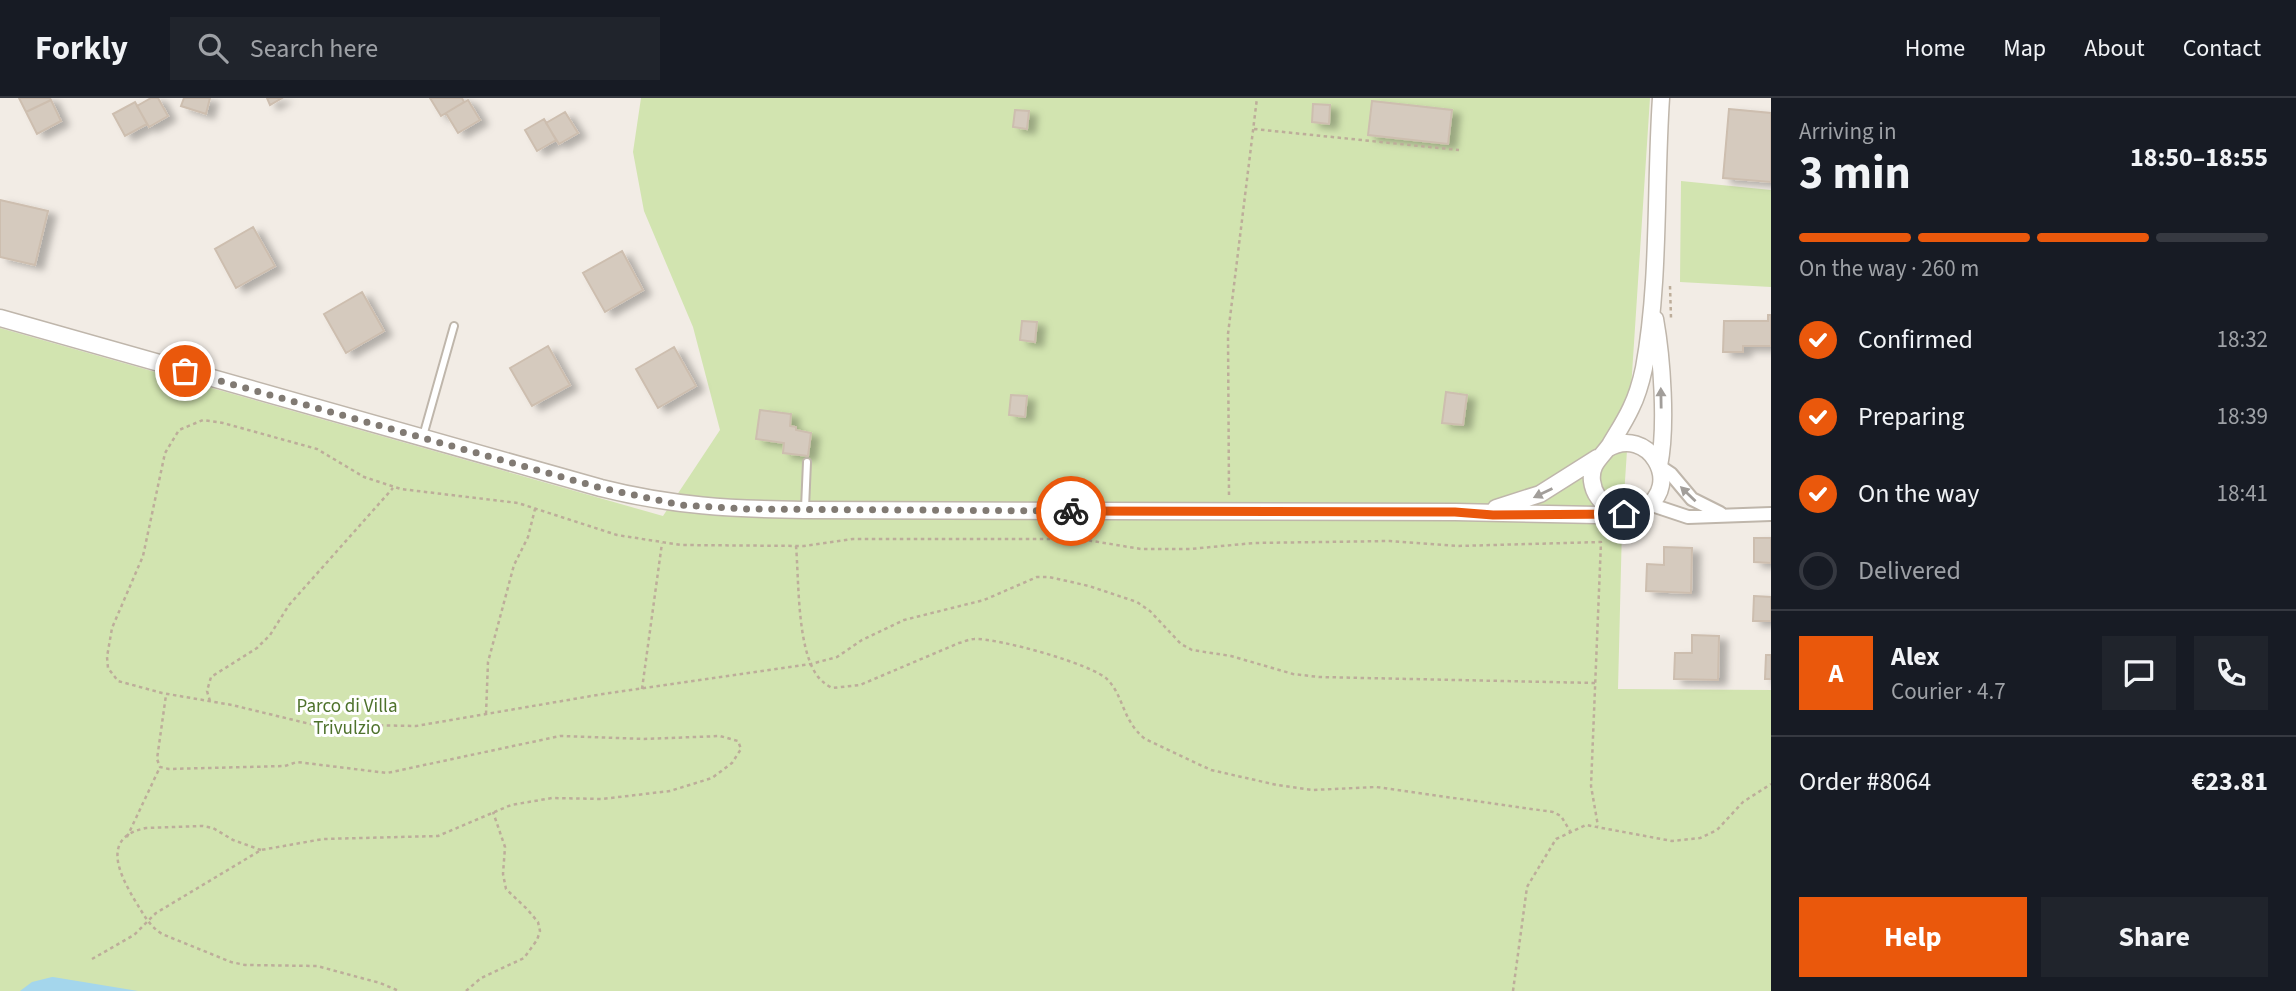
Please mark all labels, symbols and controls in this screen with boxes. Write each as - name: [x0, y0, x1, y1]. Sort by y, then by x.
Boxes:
- search box: [170, 17, 660, 80]
- text: Forkly: [35, 25, 128, 72]
- icon: search: [194, 29, 232, 67]
- text: Search here: [250, 30, 378, 67]
- text: Home: [1905, 31, 1965, 66]
- text: Map: [2003, 31, 2046, 66]
- text: About: [2084, 31, 2145, 66]
- text: Contact: [2183, 31, 2261, 66]
- text: Arriving in: [1799, 115, 1897, 148]
- text: 18:50–18:55: [2130, 139, 2268, 176]
- text: 3 min: [1799, 141, 1911, 206]
- text: On the way · 260 m: [1799, 252, 1979, 285]
- icon: check: [1799, 321, 1837, 359]
- text: Confirmed: [1858, 321, 1973, 358]
- text: 18:32: [2217, 323, 2268, 356]
- pin: [155, 341, 215, 401]
- icon: bag: [166, 352, 204, 390]
- one-way arrow: [1656, 387, 1667, 409]
- icon: check: [1799, 398, 1837, 436]
- text: Preparing: [1858, 398, 1964, 435]
- text: 18:39: [2217, 400, 2268, 433]
- icon: check: [1799, 475, 1837, 513]
- text: On the way: [1858, 475, 1979, 512]
- courier: [1036, 476, 1106, 546]
- text: 18:41: [2217, 477, 2268, 510]
- pin: [1594, 484, 1654, 544]
- one-way arrow: [1680, 485, 1697, 502]
- one-way arrow: [1532, 487, 1553, 498]
- icon: bike: [1052, 492, 1090, 530]
- icon: home: [1605, 495, 1643, 533]
- text: Delivered: [1858, 552, 1961, 589]
- button: chat: [2102, 636, 2176, 710]
- button: phone: [2194, 636, 2268, 710]
- text: Alex: [1891, 638, 1940, 675]
- text: A: [1829, 655, 1843, 692]
- text: Courier · 4.7: [1891, 675, 2006, 708]
- park label: Parco di Villa Trivulzio: [296, 693, 398, 742]
- text: Order #8064: [1799, 763, 1931, 800]
- text: €23.81: [2192, 763, 2268, 800]
- button: Help: [1799, 897, 2027, 977]
- button: Share: [2041, 897, 2268, 977]

